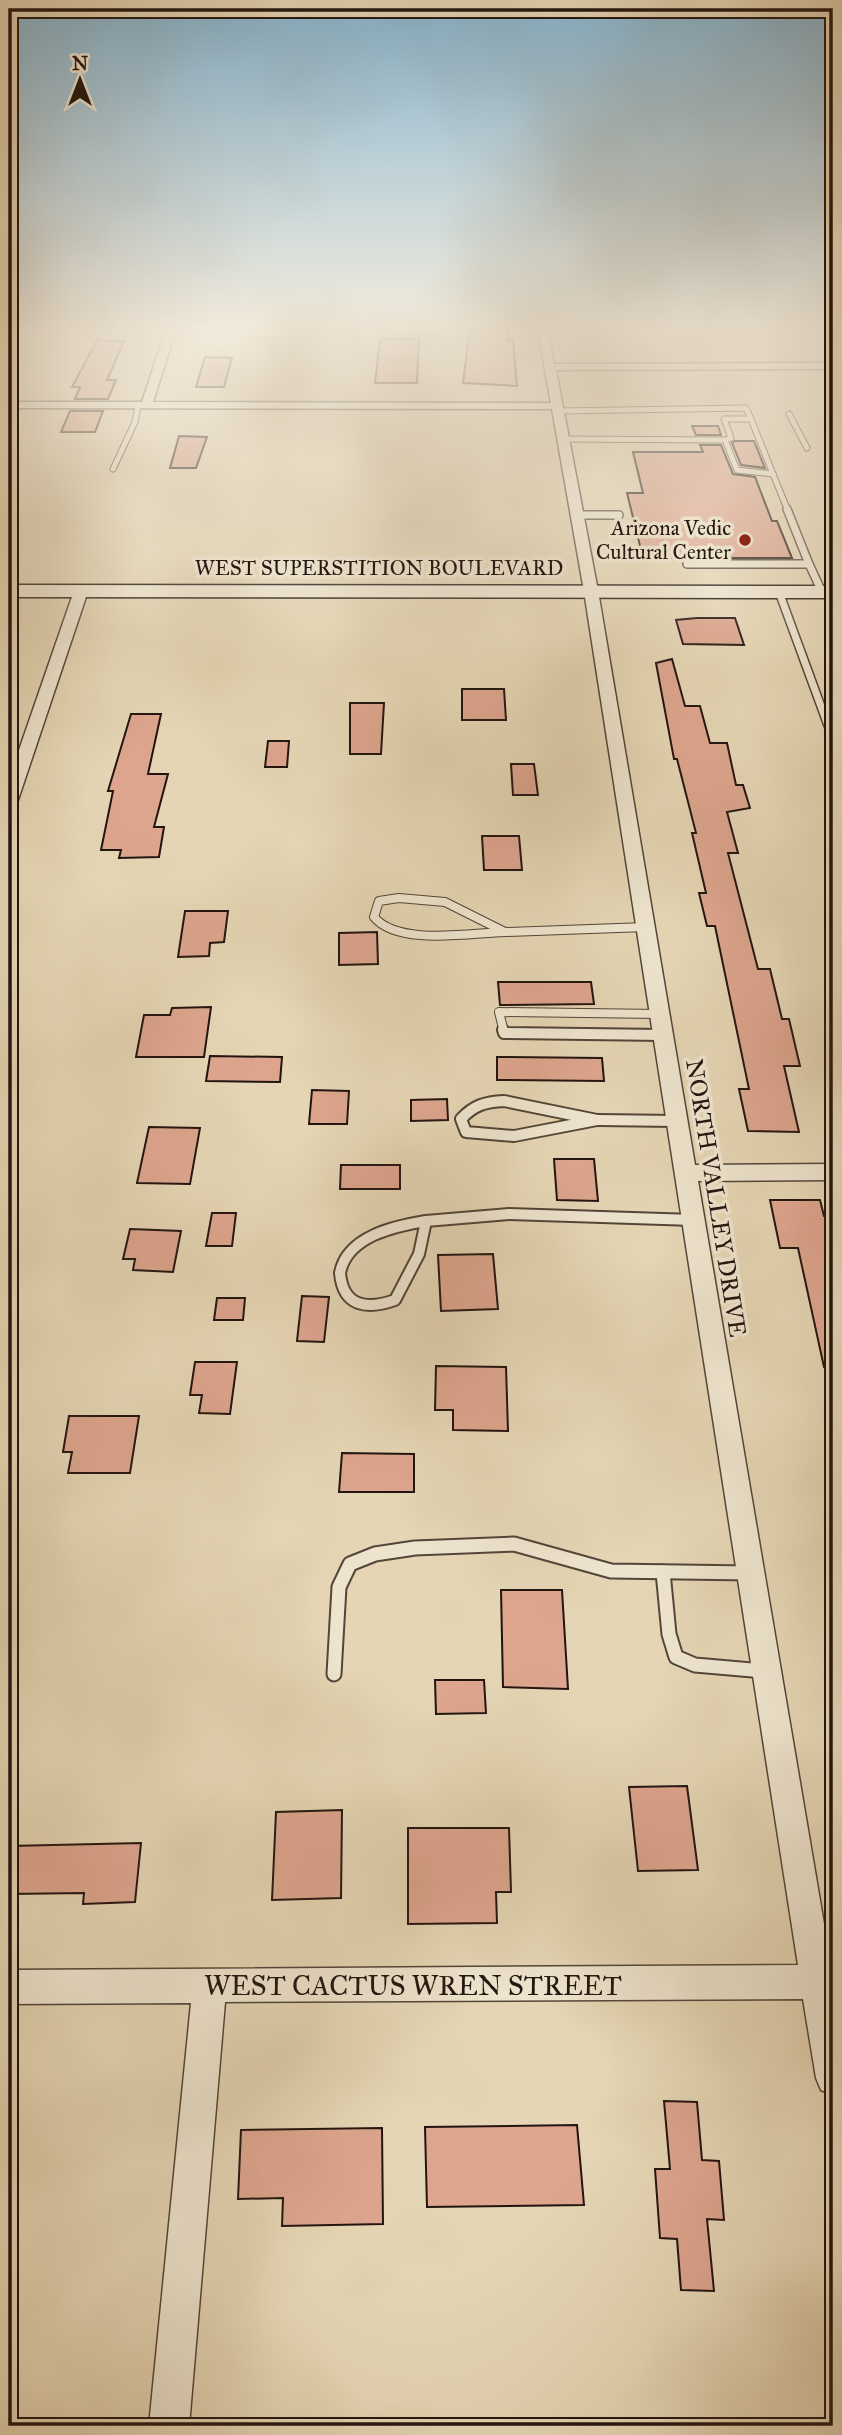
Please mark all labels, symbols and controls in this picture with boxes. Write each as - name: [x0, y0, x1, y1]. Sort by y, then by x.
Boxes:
- north arrow: [46, 46, 116, 116]
- text: N: [72, 52, 88, 75]
- place label: Arizona Vedic Cultural Center: [596, 515, 731, 565]
- marker: Arizona Vedic Cultural Center: [737, 532, 753, 548]
- street label: WEST SUPERSTITION BOULEVARD: [195, 555, 563, 581]
- street label: NORTH VALLEY DRIVE: [679, 1057, 753, 1339]
- street label: WEST CACTUS WREN STREET: [204, 1968, 622, 2003]

